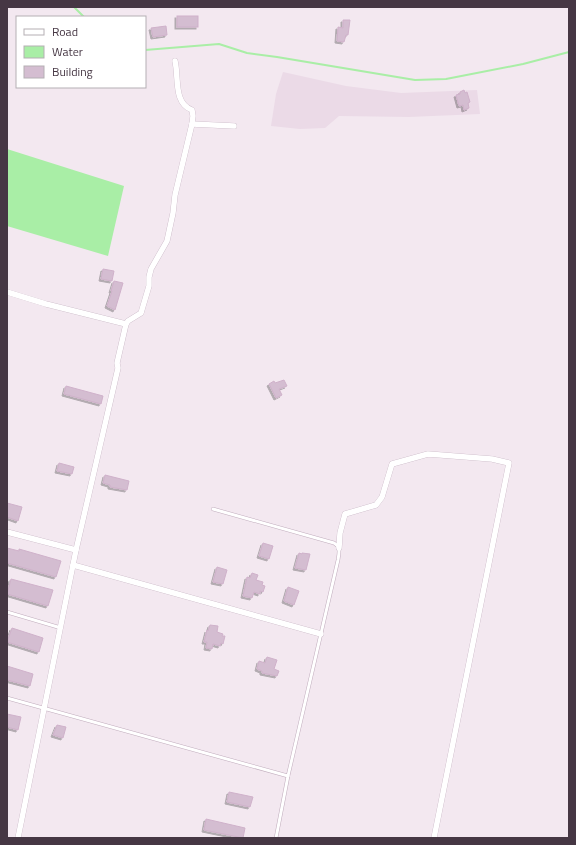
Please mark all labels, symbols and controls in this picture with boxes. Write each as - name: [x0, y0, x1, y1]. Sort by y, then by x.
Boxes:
- legend: [16, 16, 146, 88]
- text: Road: [52, 22, 78, 41]
- text: Water: [52, 42, 83, 61]
- text: Building: [52, 62, 93, 81]

